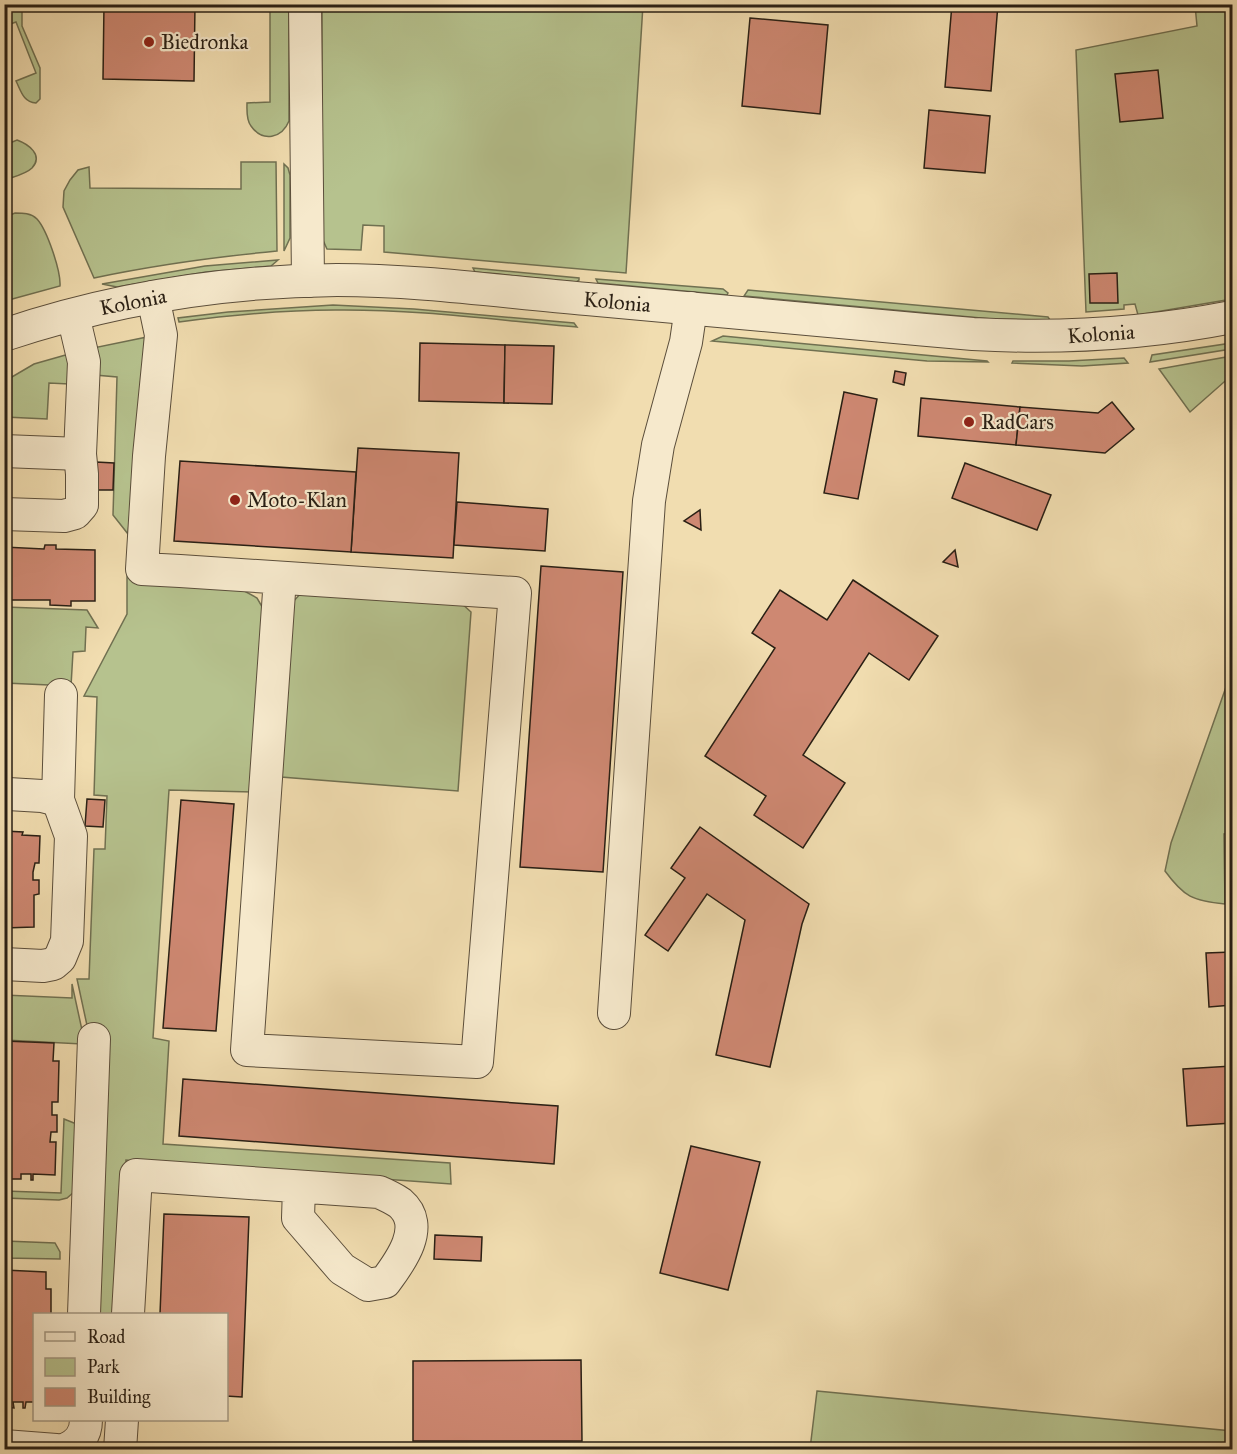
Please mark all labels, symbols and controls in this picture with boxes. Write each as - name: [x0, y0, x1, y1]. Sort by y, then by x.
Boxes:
- place label: Biedronka: [161, 29, 248, 55]
- marker: Biedronka: [142, 35, 156, 49]
- street label: Kolonia: [97, 283, 169, 321]
- street label: Kolonia: [582, 286, 652, 318]
- street label: Kolonia: [1066, 319, 1136, 349]
- place label: RadCars: [981, 409, 1054, 435]
- marker: RadCars: [962, 415, 976, 429]
- place label: Moto-Klan: [247, 487, 347, 513]
- marker: Moto-Klan: [228, 493, 242, 507]
- legend: [33, 1313, 228, 1421]
- text: Road: [87, 1326, 125, 1348]
- text: Park: [87, 1356, 120, 1378]
- text: Building: [87, 1386, 151, 1409]

